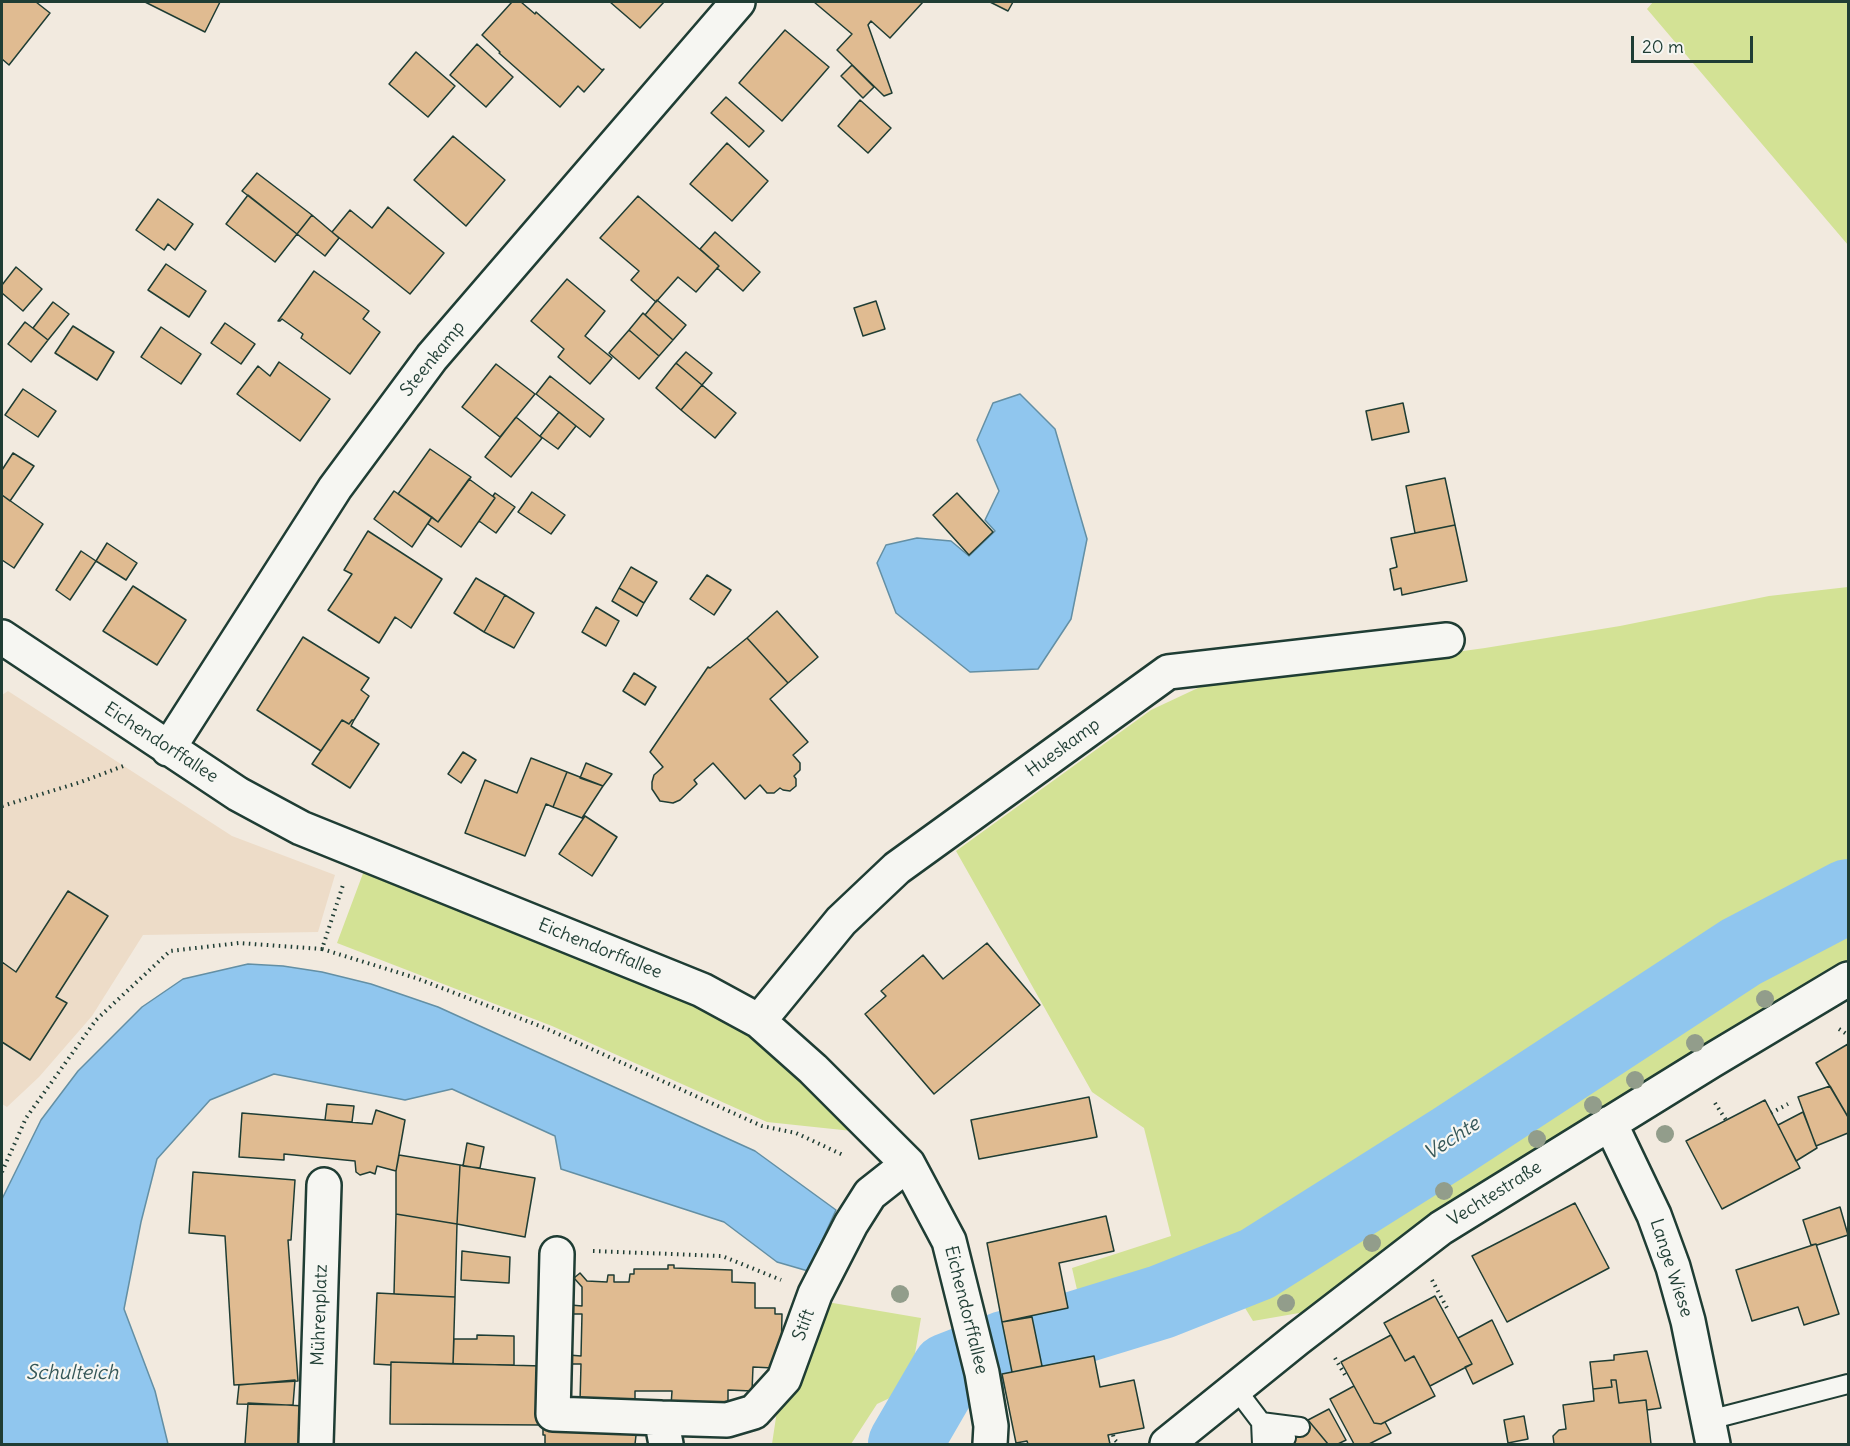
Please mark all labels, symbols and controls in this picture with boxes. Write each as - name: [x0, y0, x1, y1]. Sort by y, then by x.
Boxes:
- scale bar: [1634, 24, 1756, 62]
- text: 20 m: [1642, 35, 1684, 58]
- street label: Steenkamp: [396, 317, 470, 401]
- street label: Eichendorffallee: [100, 698, 222, 788]
- street label: Hueskamp: [1022, 714, 1104, 782]
- street label: Eichendorffallee: [535, 914, 665, 984]
- water label: Vechte: [1420, 1112, 1484, 1166]
- street label: Vechtestraße: [1444, 1157, 1546, 1231]
- street label: Lange Wiese: [1645, 1216, 1697, 1320]
- street label: Eichendorffallee: [940, 1244, 992, 1376]
- street label: Mührenplatz: [307, 1264, 333, 1366]
- street label: Stift: [788, 1306, 820, 1344]
- water label: Schulteich: [26, 1361, 118, 1385]

